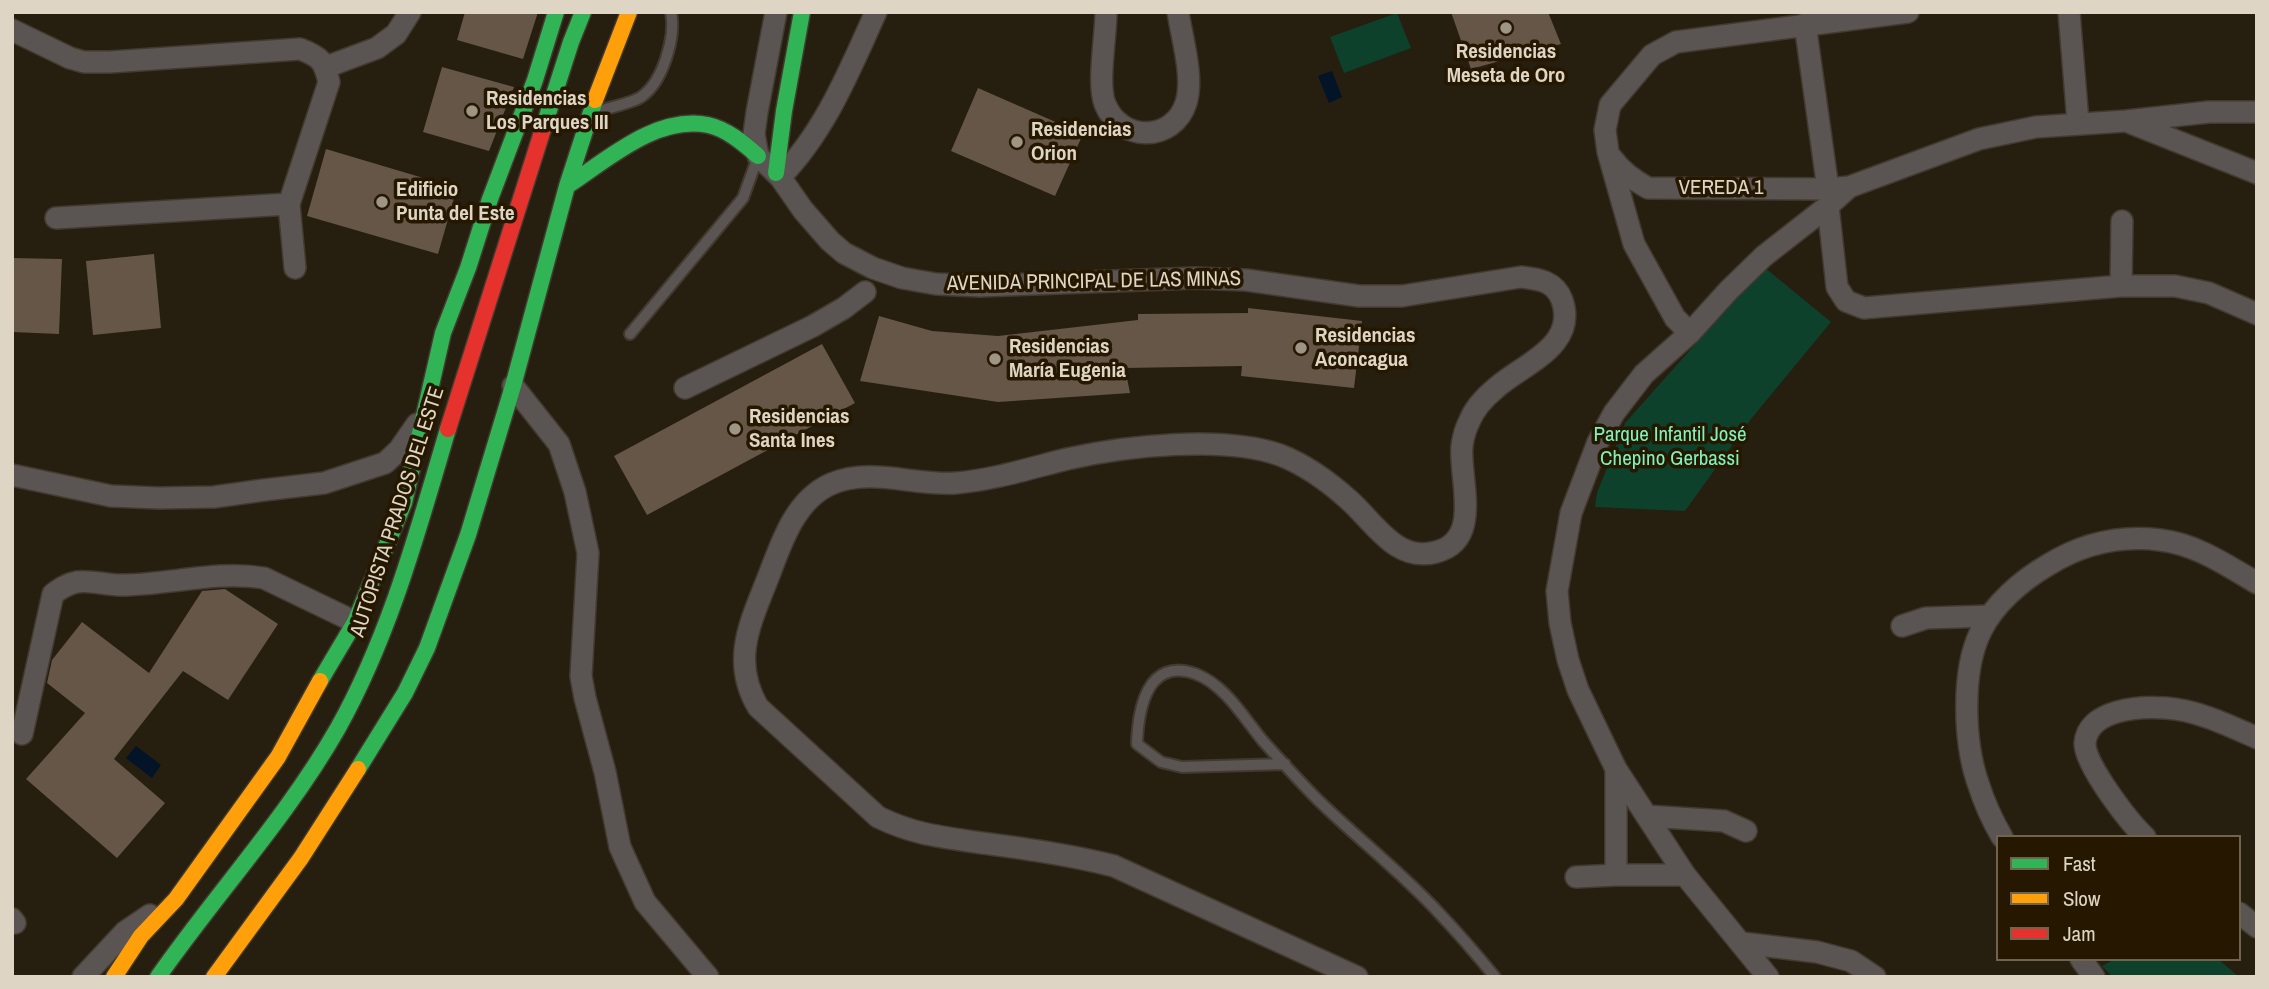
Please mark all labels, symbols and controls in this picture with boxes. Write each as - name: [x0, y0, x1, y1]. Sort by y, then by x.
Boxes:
- marker: Residencias Meseta de Oro: [1498, 20, 1514, 36]
- place label: Residencias Meseta de Oro: [1447, 39, 1565, 89]
- place label: Residencias Los Parques III: [486, 86, 609, 136]
- marker: Residencias Los Parques III: [464, 103, 480, 119]
- place label: Residencias Orion: [1031, 117, 1132, 167]
- marker: Residencias Orion: [1009, 134, 1025, 150]
- street label: VEREDA 1: [1678, 175, 1764, 201]
- place label: Edificio Punta del Este: [396, 177, 515, 227]
- marker: Edificio Punta del Este: [374, 194, 390, 210]
- street label: AVENIDA PRINCIPAL DE LAS MINAS: [947, 267, 1241, 297]
- place label: Residencias Aconcagua: [1315, 323, 1416, 373]
- place label: Residencias María Eugenia: [1009, 334, 1126, 384]
- marker: Residencias Aconcagua: [1293, 340, 1309, 356]
- marker: Residencias María Eugenia: [987, 351, 1003, 367]
- street label: AUTOPISTA PRADOS DEL ESTE: [346, 384, 450, 640]
- place label: Residencias Santa Ines: [749, 404, 850, 454]
- marker: Residencias Santa Ines: [727, 421, 743, 437]
- park label: Parque Infantil José Chepino Gerbassi: [1593, 422, 1747, 472]
- legend: [1996, 835, 2241, 961]
- text: Fast: [2063, 849, 2096, 878]
- text: Slow: [2063, 884, 2100, 913]
- text: Jam: [2063, 919, 2096, 948]

